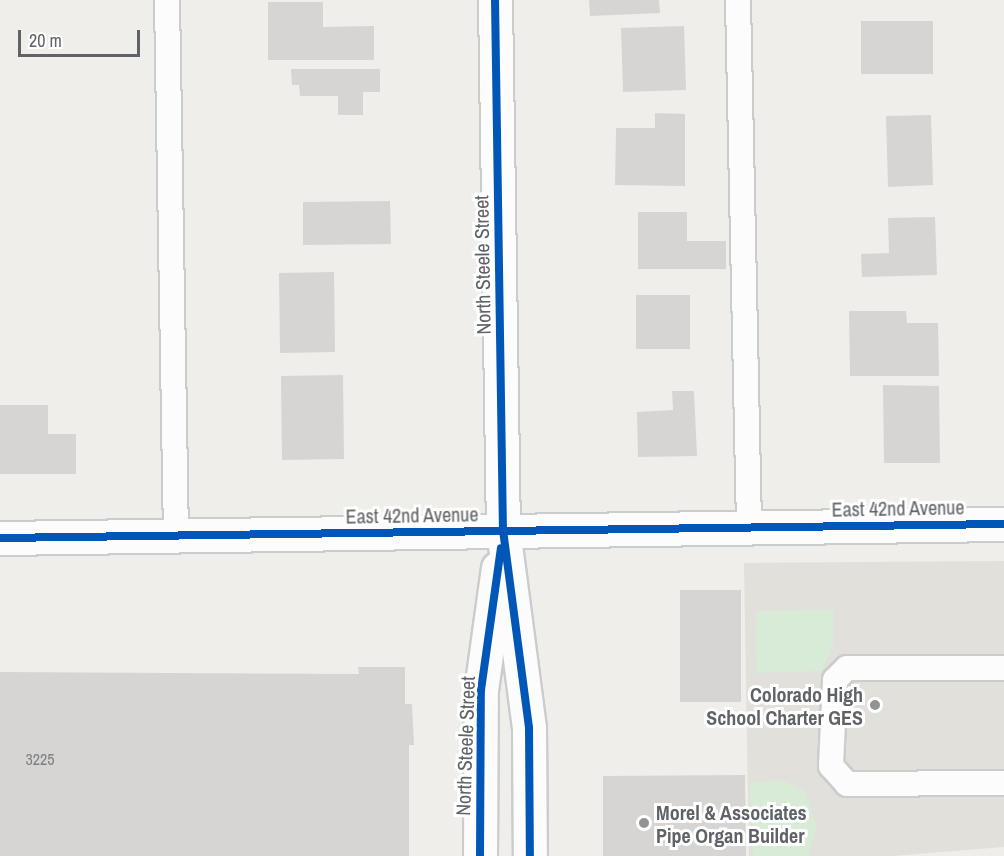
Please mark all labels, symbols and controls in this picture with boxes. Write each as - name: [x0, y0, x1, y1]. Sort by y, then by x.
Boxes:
- scale bar: [21, 18, 142, 56]
- text: 20 m: [29, 28, 62, 53]
- street label: North Steele Street: [469, 195, 495, 335]
- street label: East 42nd Avenue: [831, 495, 965, 521]
- street label: East 42nd Avenue: [345, 502, 479, 528]
- street label: North Steele Street: [451, 676, 479, 816]
- place label: Colorado High School Charter GES: [706, 682, 863, 729]
- marker: Colorado High School Charter GES: [868, 698, 882, 712]
- house number: 3225: [25, 749, 55, 769]
- place label: Morel & Associates Pipe Organ Builder: [656, 800, 807, 847]
- marker: Morel & Associates Pipe Organ Builder: [637, 816, 651, 830]

